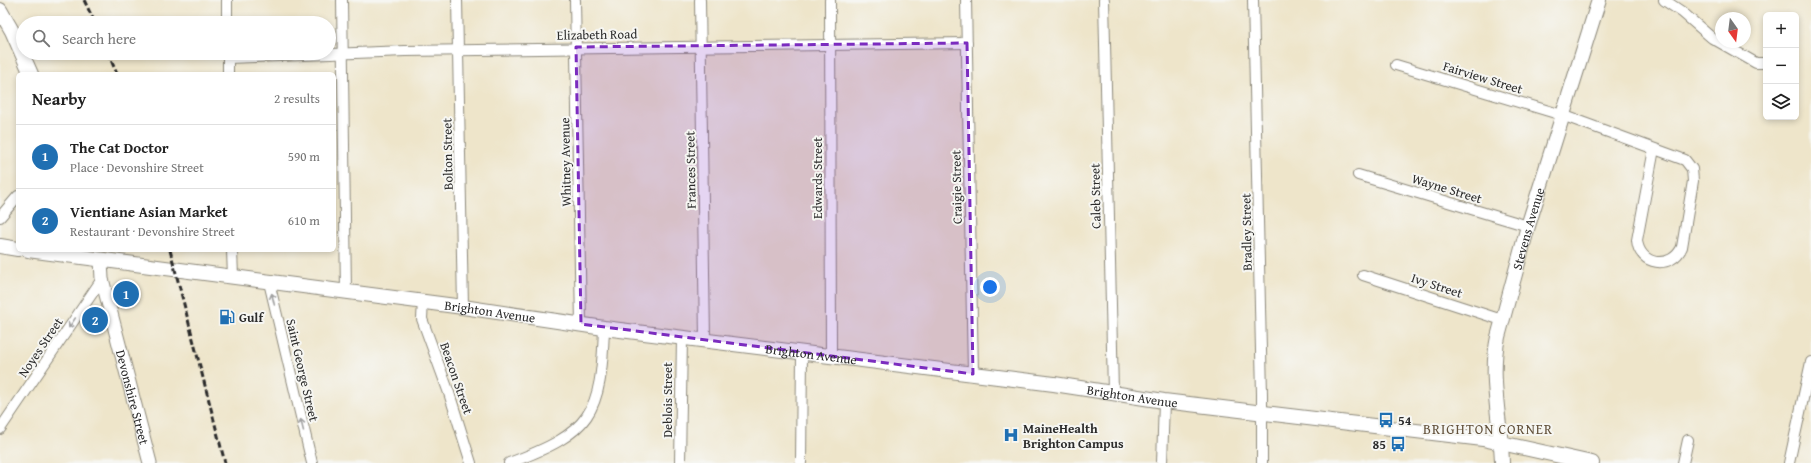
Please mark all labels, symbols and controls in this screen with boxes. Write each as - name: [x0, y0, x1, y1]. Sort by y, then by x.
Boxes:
- north arrow: [1715, 12, 1751, 48]
- map controls: [1763, 12, 1799, 120]
- button: +: [1763, 12, 1799, 48]
- search box: [16, 16, 336, 60]
- street label: Elizabeth Road: [557, 24, 637, 45]
- icon: search: [30, 27, 52, 49]
- text: Search here: [62, 28, 136, 49]
- button: −: [1763, 48, 1799, 84]
- street label: Fairview Street: [1441, 56, 1525, 99]
- button: layers: [1763, 84, 1799, 120]
- text: Nearby: [32, 86, 86, 111]
- text: 2 results: [274, 89, 320, 108]
- street label: Bolton Street: [437, 117, 458, 190]
- street label: Whitney Avenue: [555, 117, 576, 207]
- street label: Frances Street: [680, 131, 701, 209]
- text: The Cat Doctor: [70, 137, 169, 158]
- street label: Edwards Street: [808, 137, 827, 219]
- text: 1: [42, 147, 48, 166]
- text: 590 m: [288, 147, 320, 166]
- street label: Craigie Street: [946, 149, 967, 224]
- text: Place · Devonshire Street: [70, 158, 204, 177]
- street label: Caleb Street: [1085, 163, 1106, 229]
- street label: Wayne Street: [1409, 169, 1485, 208]
- street label: Stevens Avenue: [1508, 185, 1549, 272]
- street label: Bradley Street: [1236, 193, 1257, 271]
- text: Vientiane Asian Market: [70, 201, 228, 222]
- text: 2: [42, 211, 48, 230]
- text: 610 m: [288, 211, 320, 230]
- text: Restaurant · Devonshire Street: [70, 222, 235, 241]
- street label: Ivy Street: [1409, 268, 1465, 303]
- your location: [980, 277, 1000, 297]
- pin: 1: [113, 279, 139, 309]
- one-way arrow: [268, 292, 276, 305]
- street label: Brighton Avenue: [443, 296, 537, 328]
- pin: 2: [82, 305, 108, 335]
- fuel station icon: Gulf: [218, 308, 236, 326]
- place label: Gulf: [239, 308, 264, 327]
- street label: Noyes Street: [13, 313, 68, 381]
- one-way arrow: [67, 317, 75, 329]
- street label: Saint George Street: [281, 317, 324, 424]
- street label: Brighton Avenue: [764, 339, 858, 369]
- street label: Beacon Street: [435, 340, 478, 417]
- street label: Devonshire Street: [111, 348, 154, 447]
- street label: Deblois Street: [658, 362, 677, 438]
- street label: Brighton Avenue: [1086, 380, 1179, 413]
- bus stop icon: 54: [1377, 411, 1395, 429]
- place label: 54: [1398, 411, 1412, 430]
- one-way arrow: [298, 419, 305, 432]
- place label: MaineHealth Brighton Campus: [1023, 419, 1124, 453]
- district label: BRIGHTON CORNER: [1423, 419, 1553, 439]
- hospital icon: MaineHealth Brighton Campus: [1002, 426, 1020, 444]
- place label: 85: [1373, 435, 1386, 454]
- bus stop icon: 85: [1389, 435, 1407, 453]

